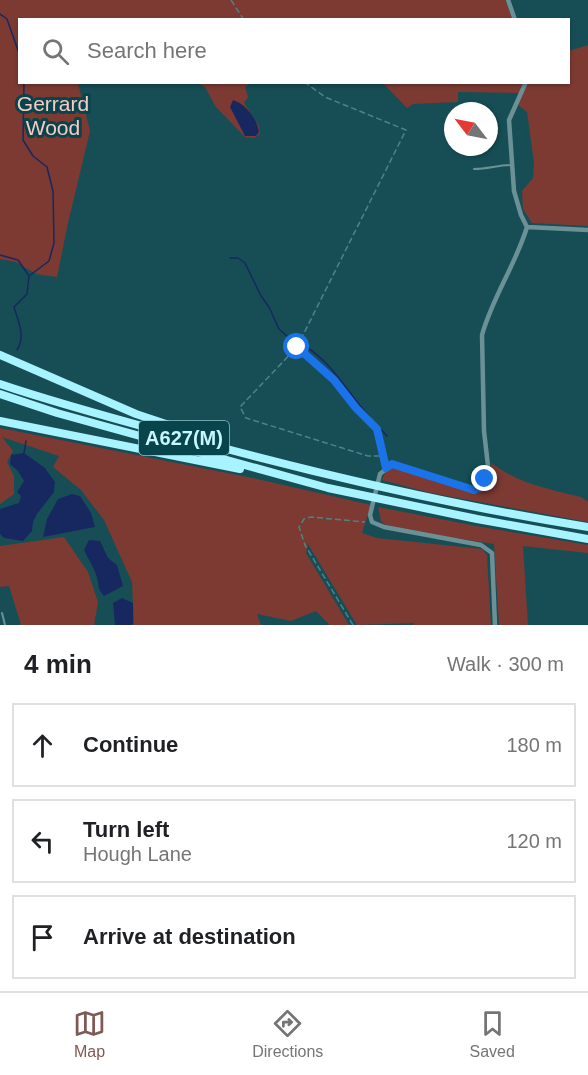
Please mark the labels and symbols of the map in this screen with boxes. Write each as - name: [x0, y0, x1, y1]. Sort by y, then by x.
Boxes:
- park label: Gerrard Wood: [17, 92, 89, 139]
- north arrow: [444, 102, 498, 156]
- route start: [283, 333, 309, 359]
- road number: A627(M): [139, 421, 229, 455]
- route end: [471, 465, 497, 491]

